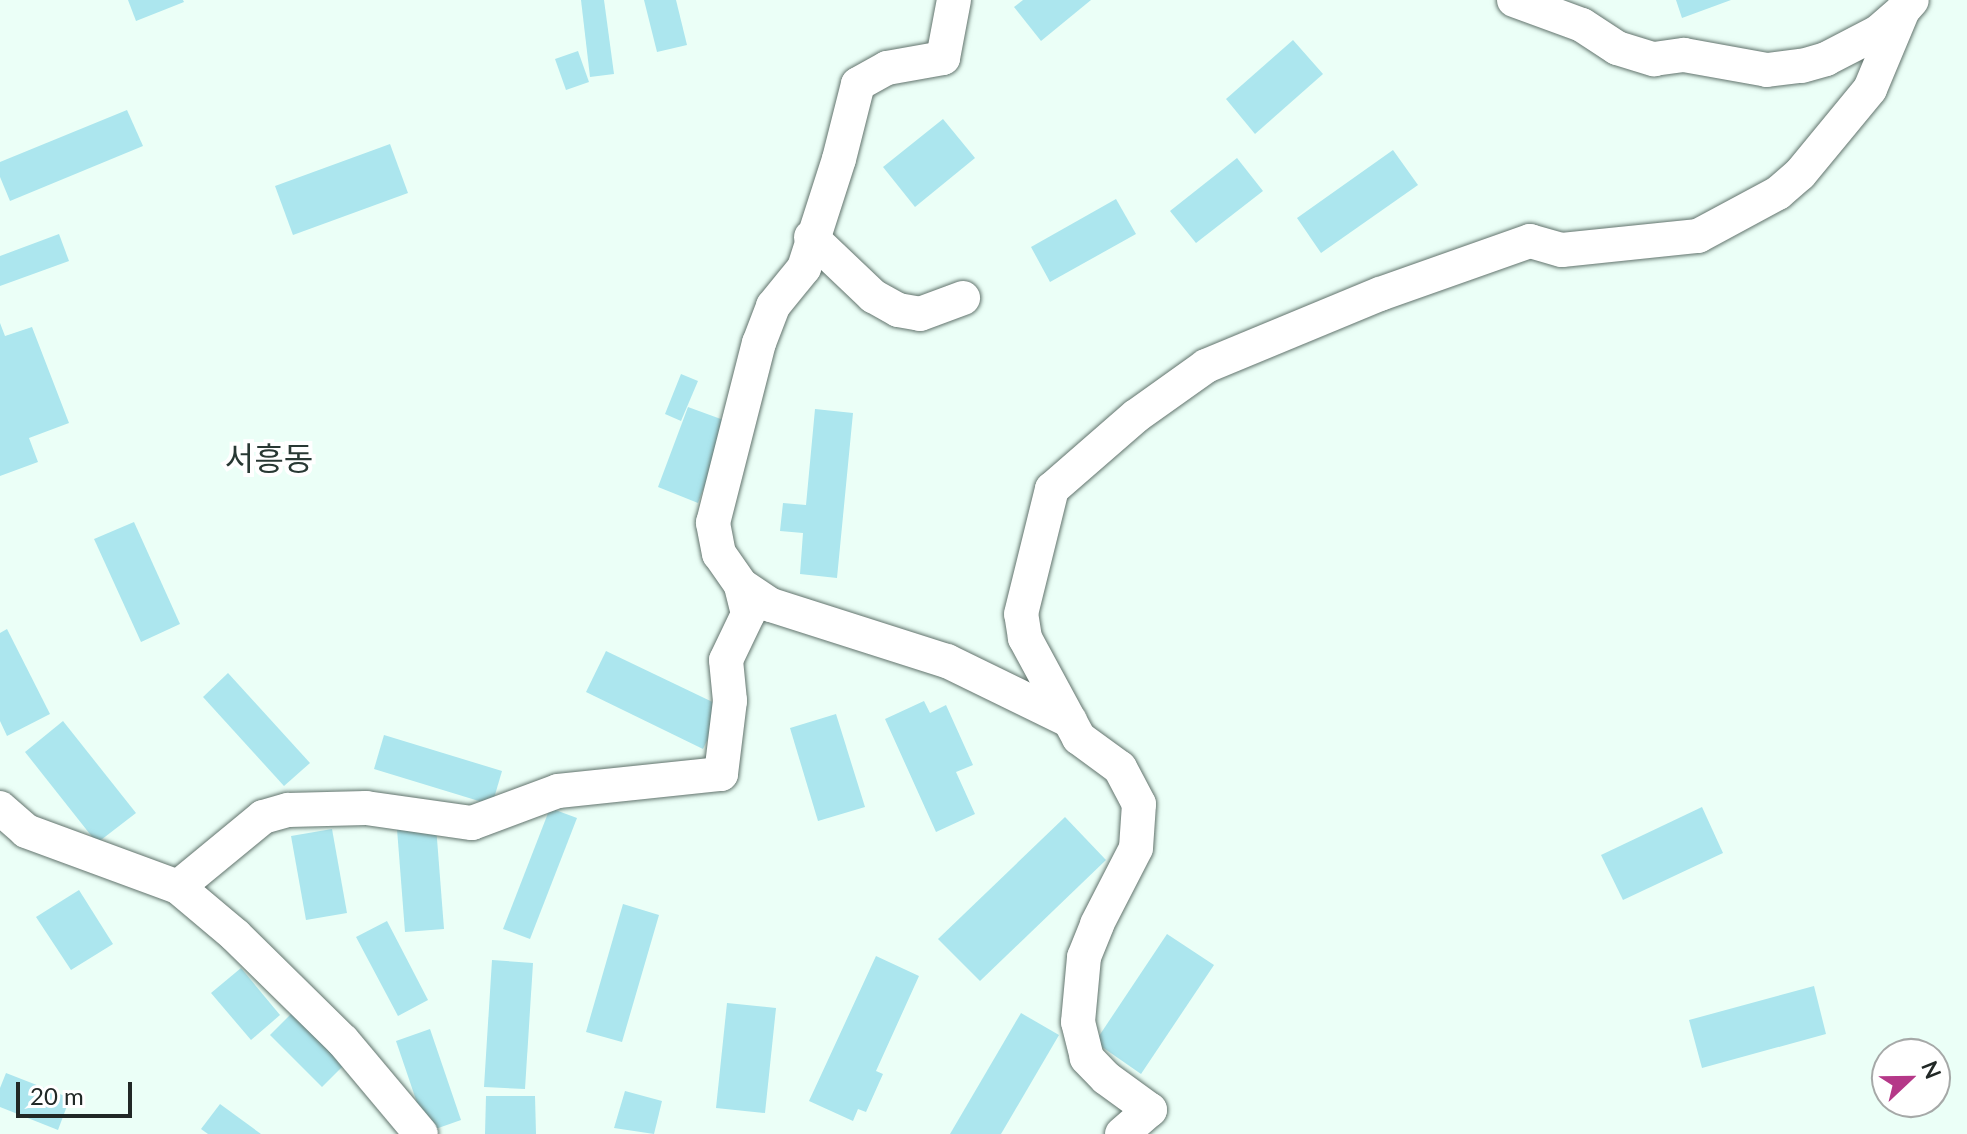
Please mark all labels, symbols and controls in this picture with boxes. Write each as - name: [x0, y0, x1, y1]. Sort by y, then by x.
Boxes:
- district label: 서흥동: [225, 439, 313, 477]
- north arrow: [1871, 1038, 1951, 1118]
- text: N: [1916, 1057, 1948, 1082]
- scale bar: [20, 1066, 136, 1116]
- text: 20 m: [30, 1081, 84, 1110]

